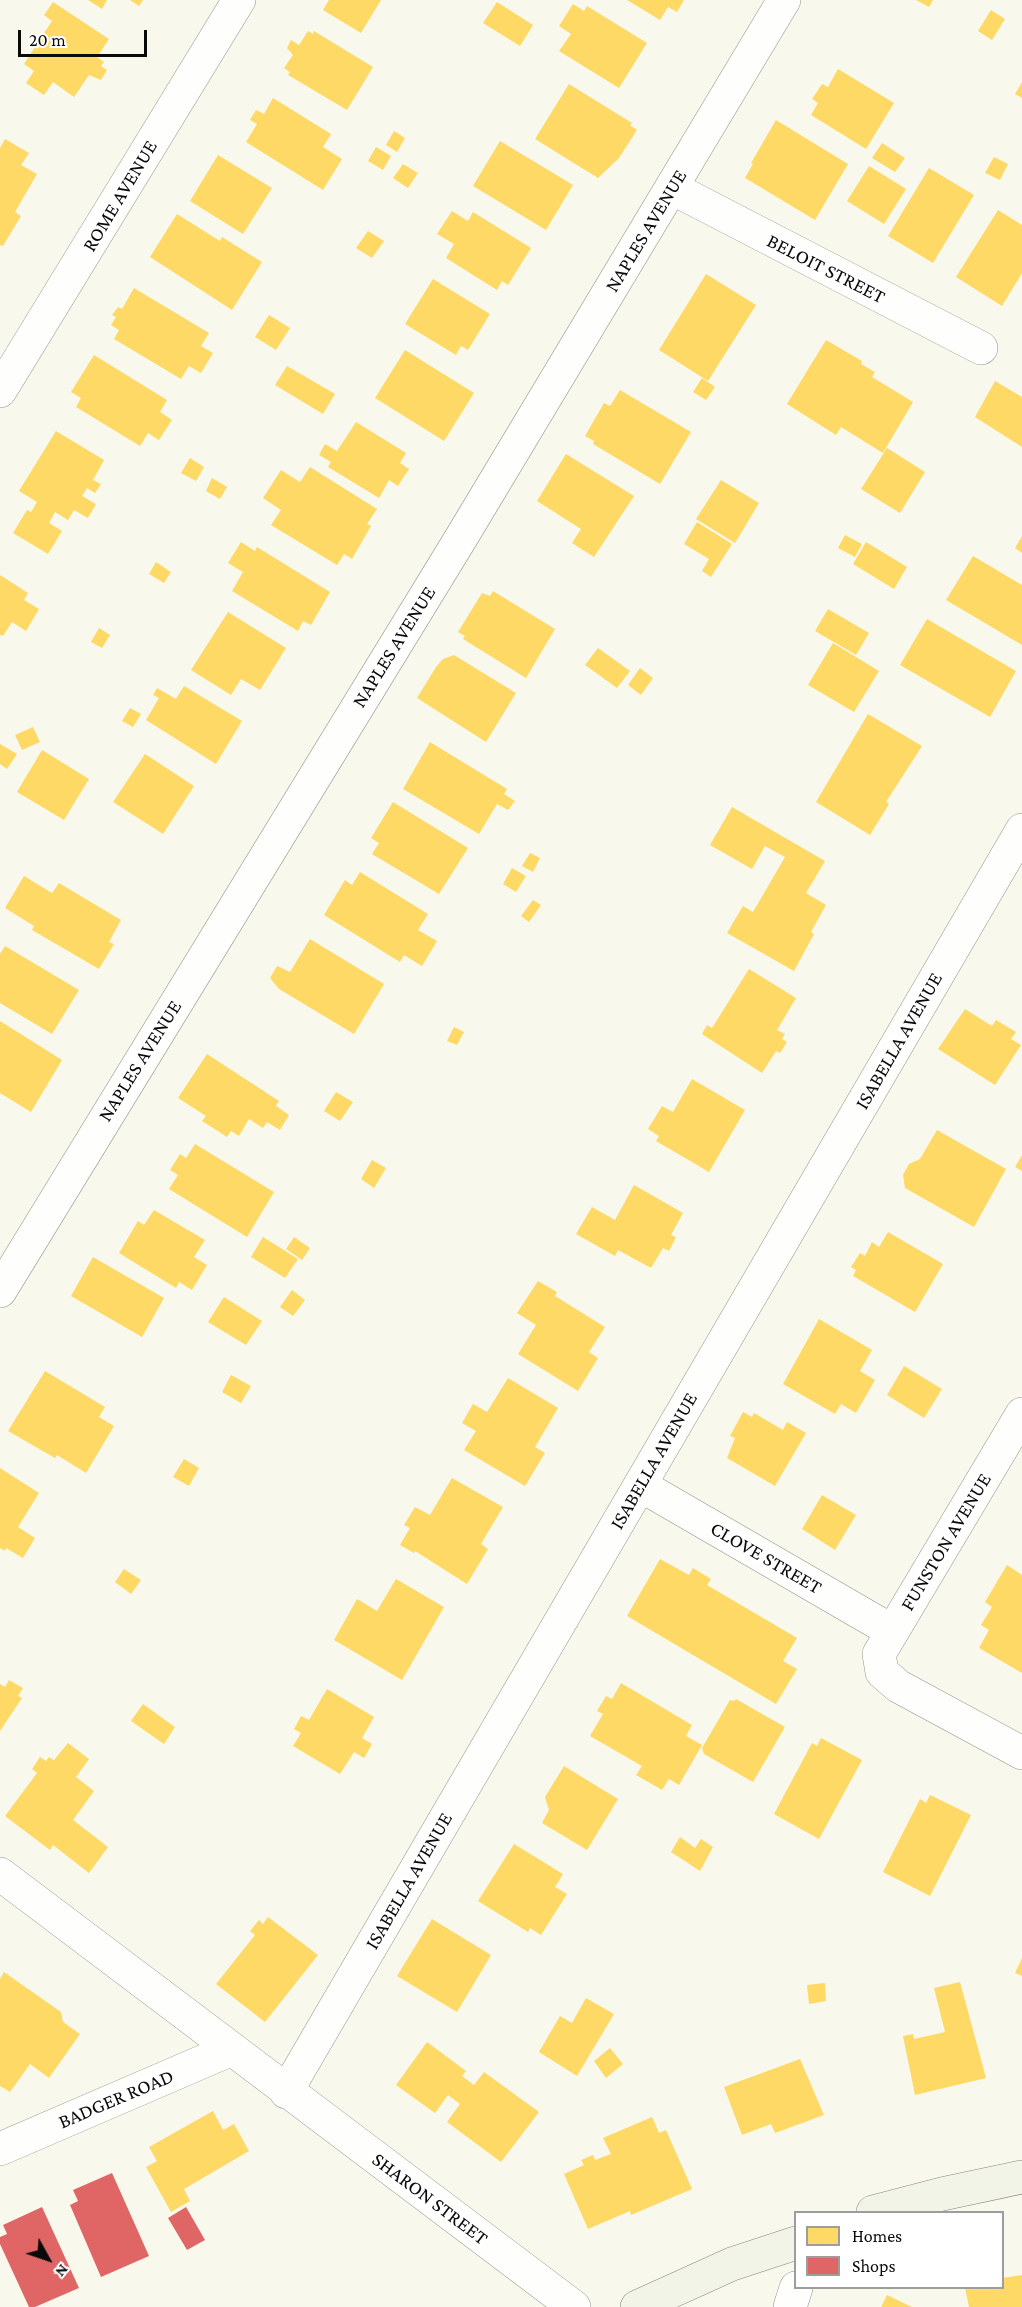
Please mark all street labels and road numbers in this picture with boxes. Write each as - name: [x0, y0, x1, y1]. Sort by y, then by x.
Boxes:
- street label: ROME AVENUE: [77, 136, 163, 256]
- street label: NAPLES AVENUE: [600, 165, 692, 297]
- street label: BELOIT STREET: [763, 229, 889, 309]
- street label: NAPLES AVENUE: [347, 582, 441, 712]
- street label: ISABELLA AVENUE: [850, 968, 948, 1114]
- street label: NAPLES AVENUE: [93, 996, 187, 1126]
- street label: ISABELLA AVENUE: [605, 1388, 703, 1534]
- street label: FUNSTON AVENUE: [895, 1469, 997, 1615]
- street label: CLOVE STREET: [706, 1516, 826, 1600]
- street label: ISABELLA AVENUE: [360, 1808, 458, 1954]
- street label: BADGER ROAD: [55, 2064, 177, 2134]
- street label: SHARON STREET: [367, 2148, 493, 2250]

